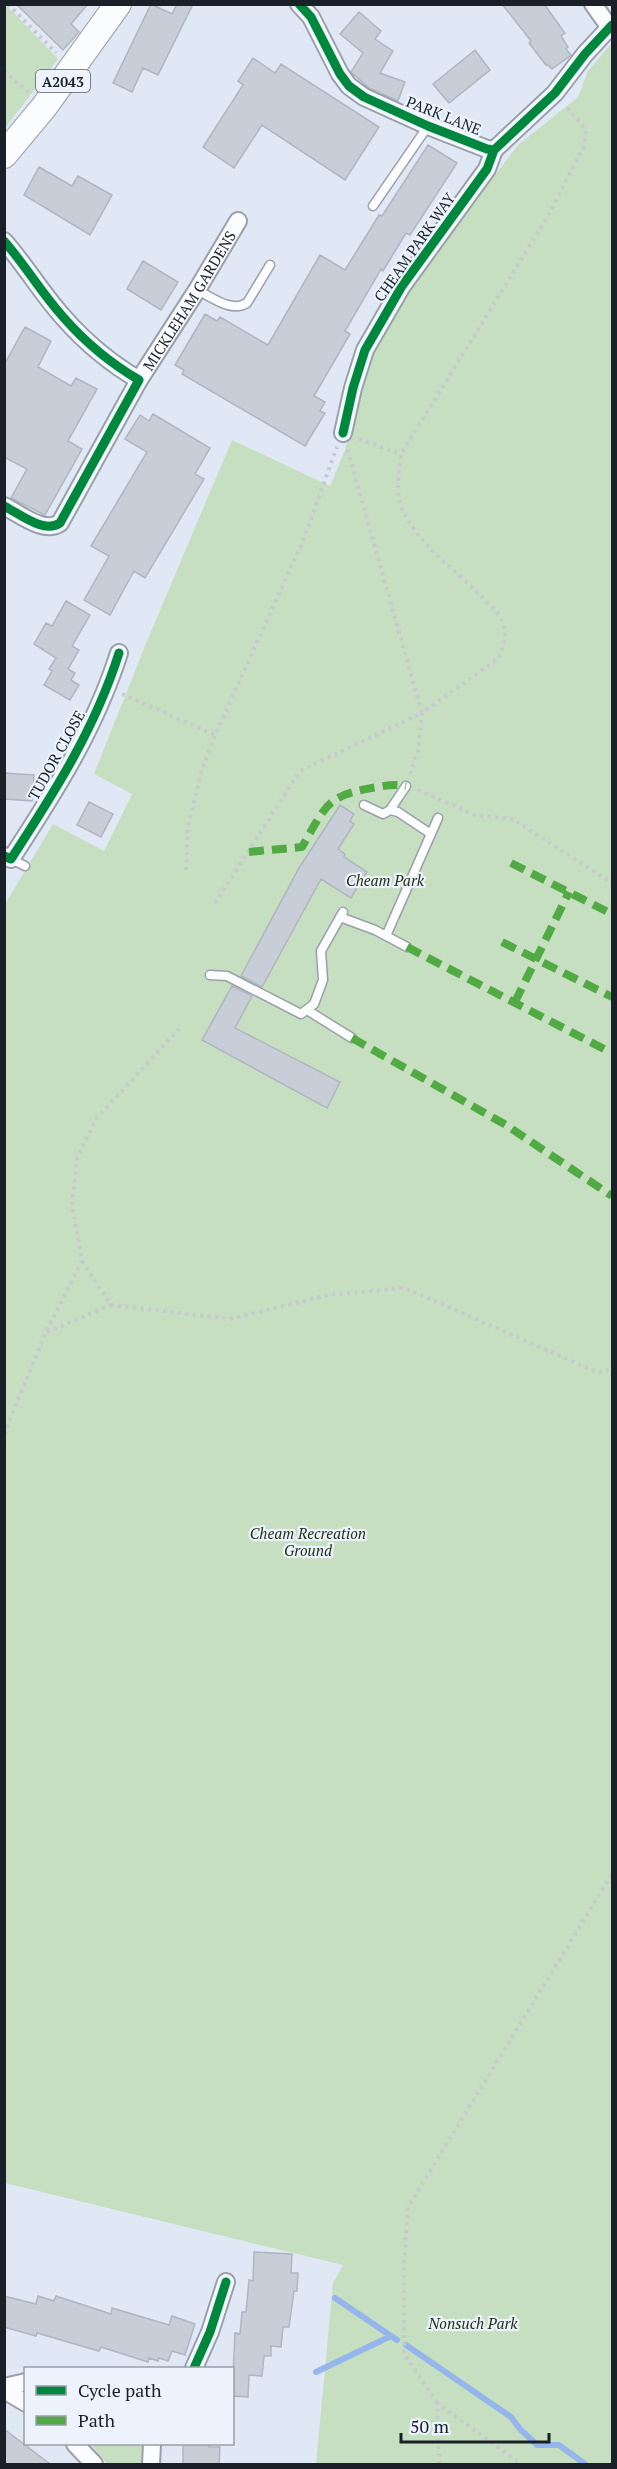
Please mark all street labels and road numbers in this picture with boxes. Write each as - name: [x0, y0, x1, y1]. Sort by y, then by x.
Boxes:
- road number: A2043: [36, 70, 90, 92]
- street label: PARK LANE: [404, 91, 484, 139]
- street label: CHEAM PARK WAY: [369, 188, 459, 305]
- street label: MICKLEHAM GARDENS: [138, 227, 240, 374]
- street label: TUDOR CLOSE: [23, 707, 89, 803]

